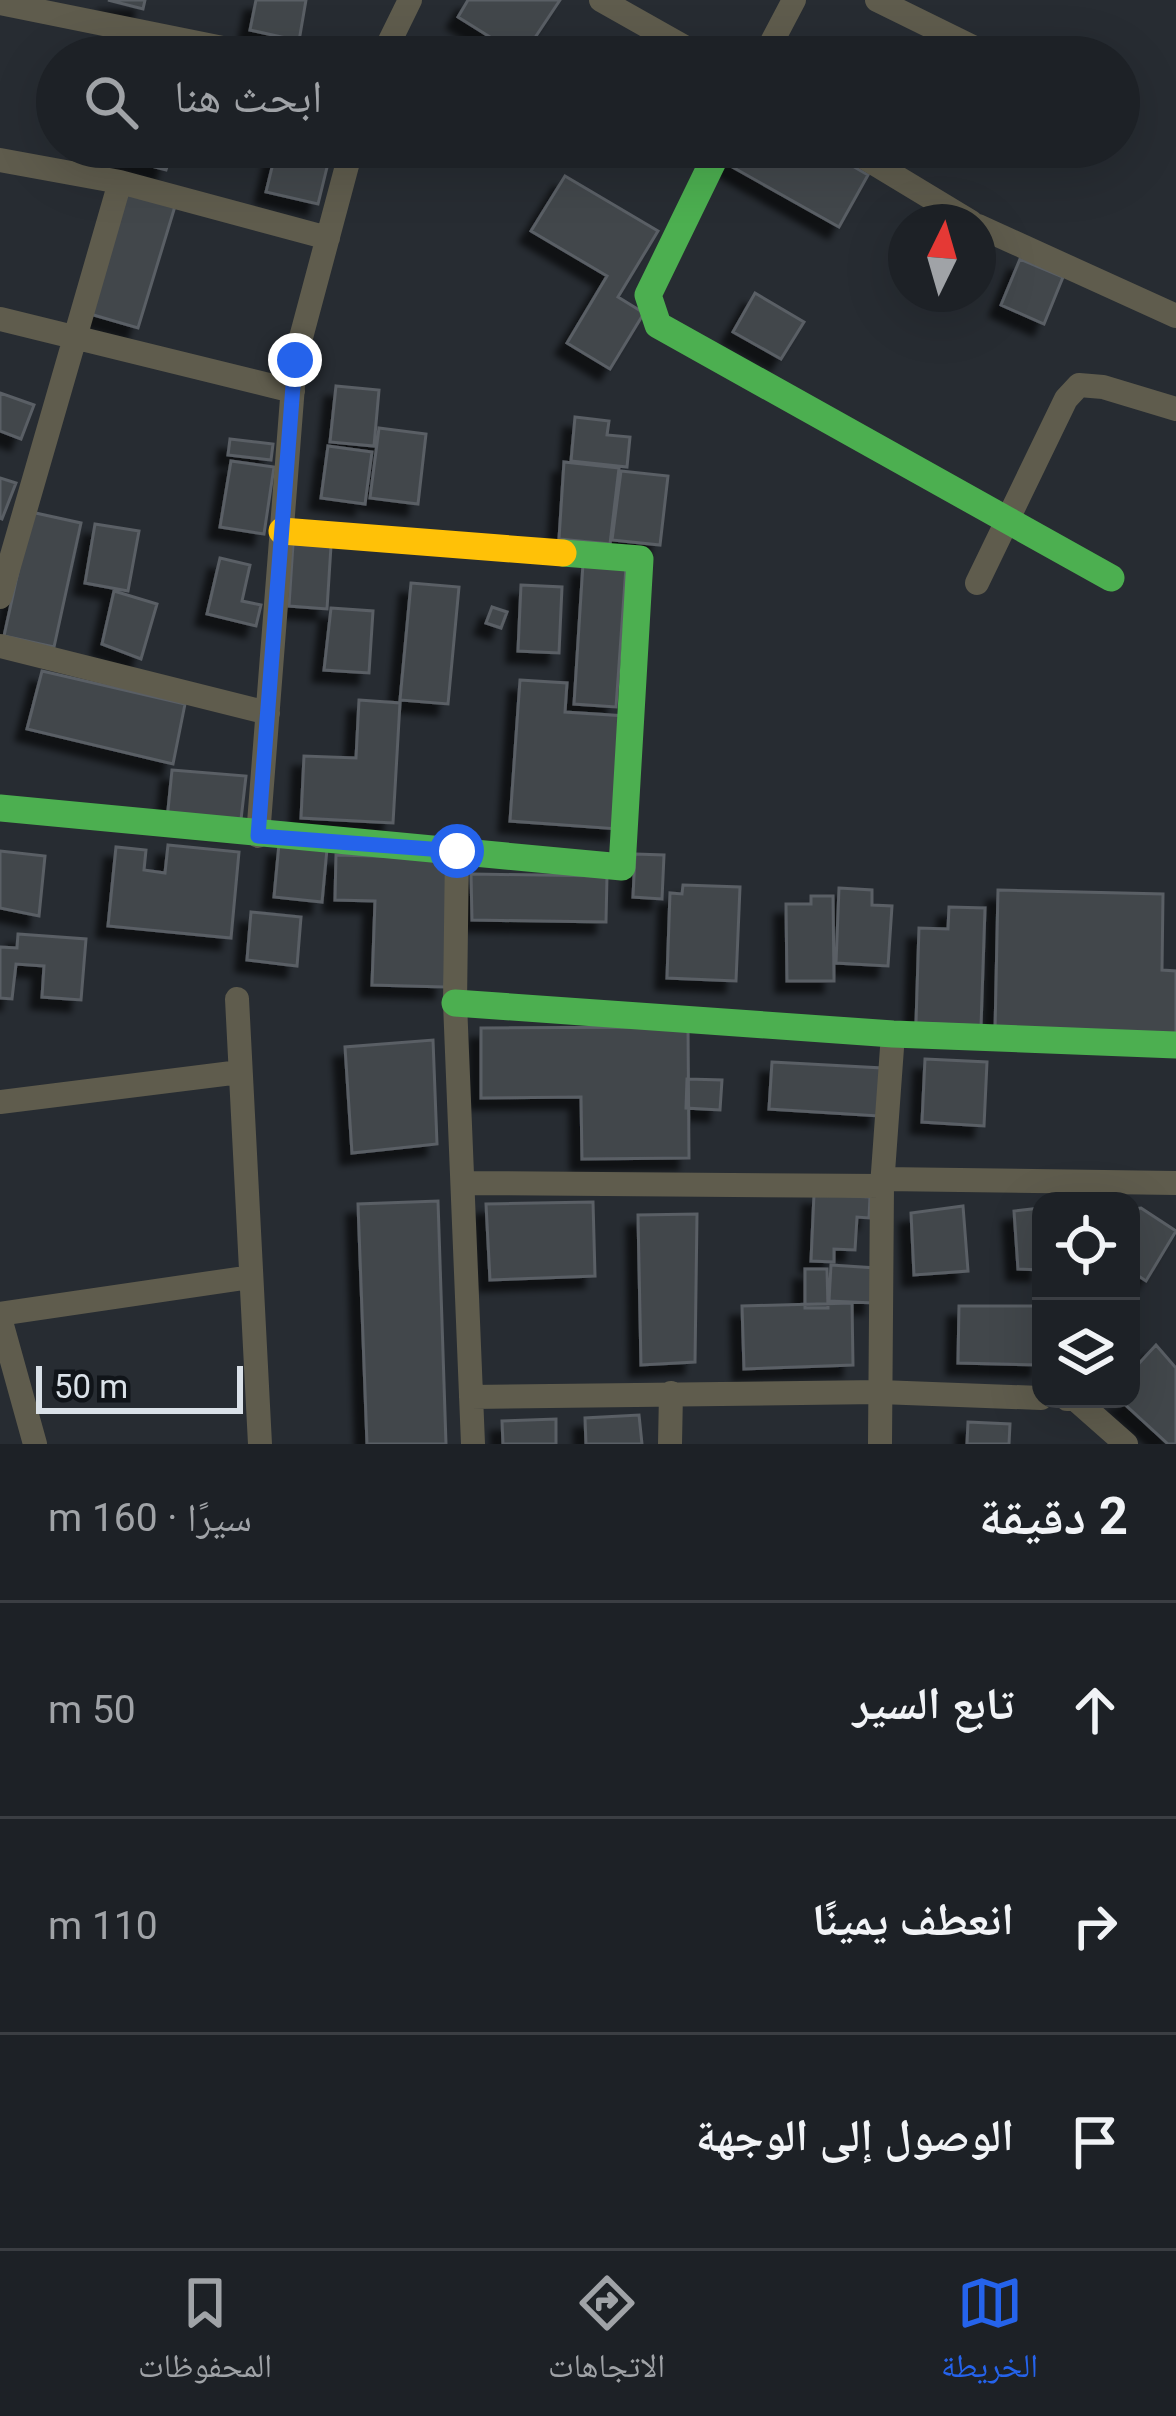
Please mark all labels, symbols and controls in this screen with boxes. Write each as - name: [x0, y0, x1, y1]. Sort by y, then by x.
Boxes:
- search box: [36, 36, 1140, 168]
- icon: search: [78, 69, 144, 135]
- text: ابحث هنا: [174, 70, 322, 123]
- north arrow: [888, 204, 996, 312]
- route end: [268, 333, 322, 387]
- route start: [430, 824, 484, 878]
- map controls: [1032, 1192, 1140, 1408]
- button: locate: [1032, 1192, 1140, 1300]
- button: layers: [1032, 1300, 1140, 1408]
- scale bar: [36, 1360, 243, 1413]
- text: 50 m: [54, 1367, 128, 1406]
- text: 2 دقيقة: [979, 1487, 1128, 1546]
- text: سيرًا · 160 m: [48, 1495, 252, 1541]
- text: تابع السير: [853, 1677, 1014, 1730]
- icon: ahead: [1062, 1677, 1128, 1743]
- text: 50 m: [48, 1687, 136, 1733]
- text: انعطف يمينًا: [812, 1893, 1014, 1946]
- icon: right: [1062, 1893, 1128, 1959]
- text: 110 m: [48, 1903, 158, 1949]
- text: الوصول إلى الوجهة: [696, 2109, 1014, 2162]
- icon: arrive: [1062, 2109, 1128, 2175]
- tab: المحفوظات: [138, 2270, 272, 2398]
- tab: الاتجاهات: [548, 2270, 665, 2398]
- tab: الخريطة: [941, 2270, 1038, 2398]

